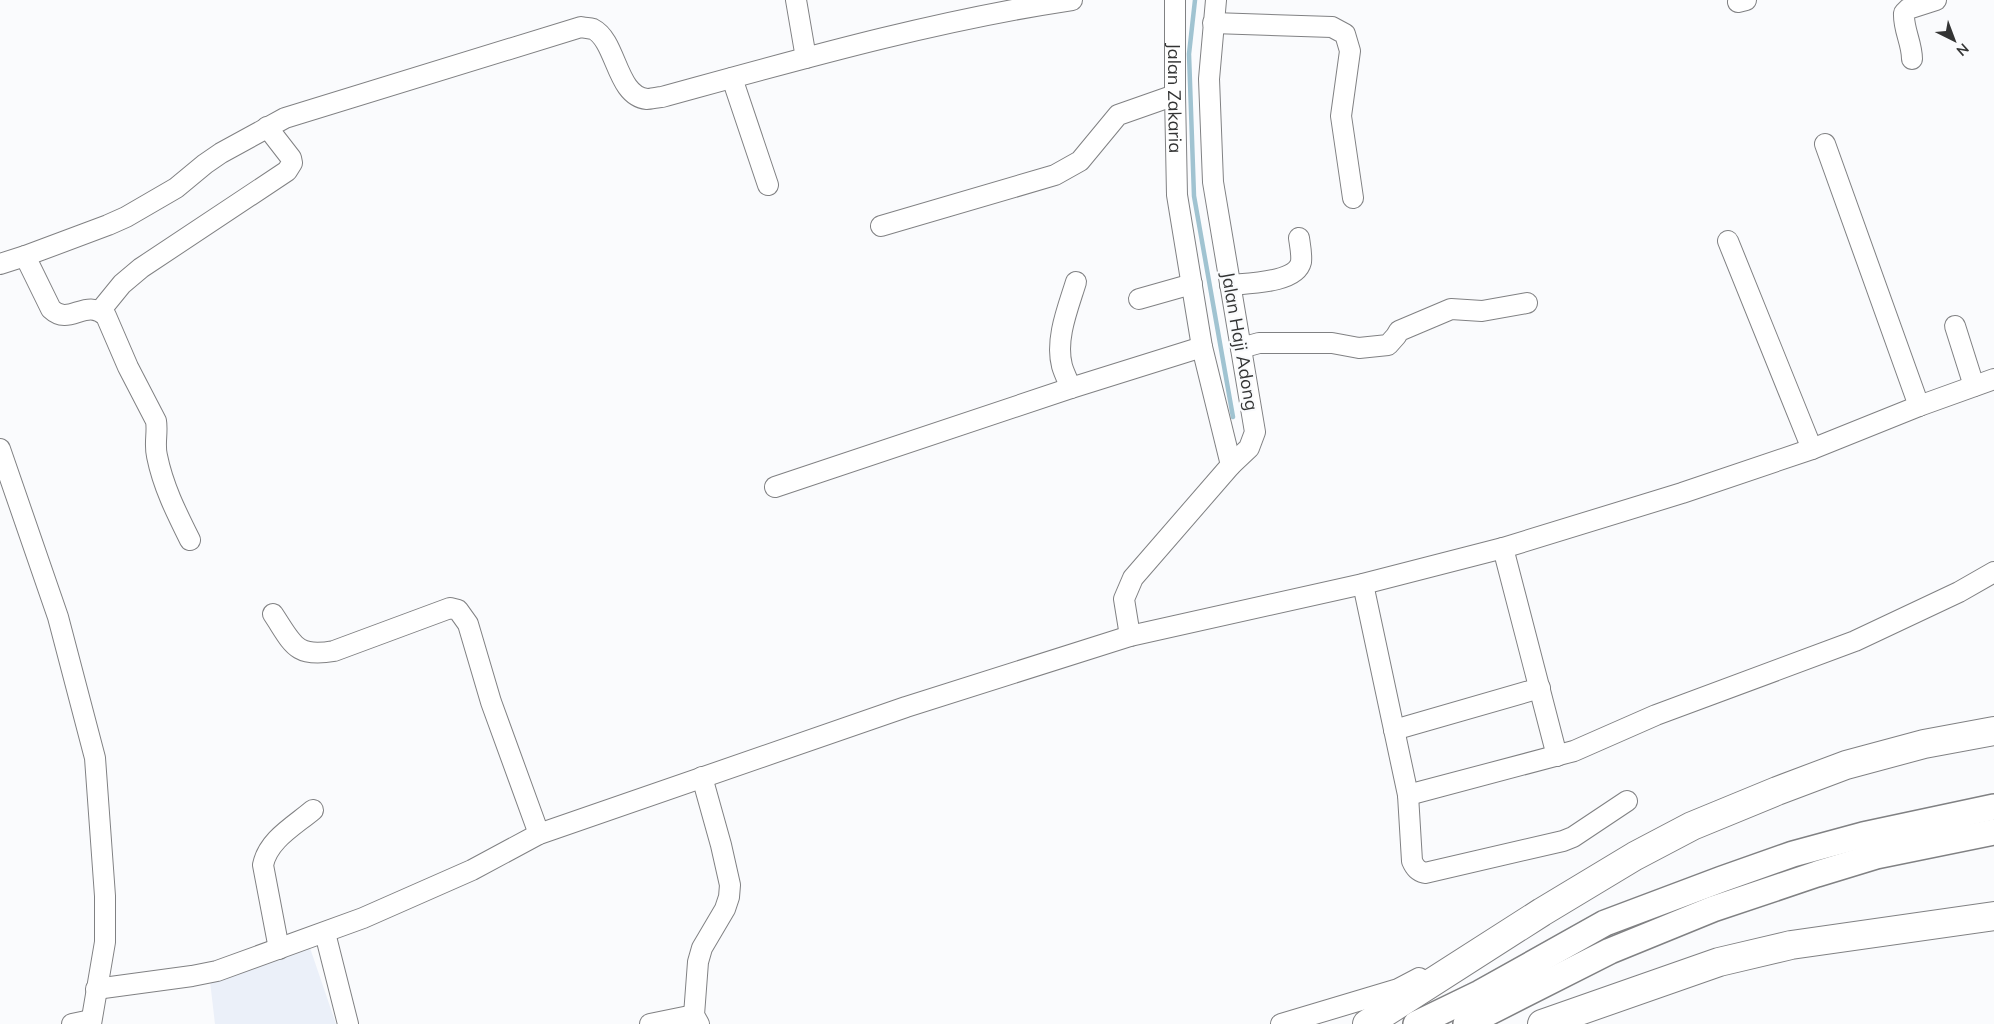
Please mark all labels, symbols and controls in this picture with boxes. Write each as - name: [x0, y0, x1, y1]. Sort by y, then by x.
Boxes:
- north arrow: [1929, 15, 1979, 65]
- text: N: [1953, 39, 1973, 60]
- street label: Jalan Zakaria: [1163, 43, 1188, 153]
- street label: Jalan Haji Adong: [1216, 270, 1264, 412]

